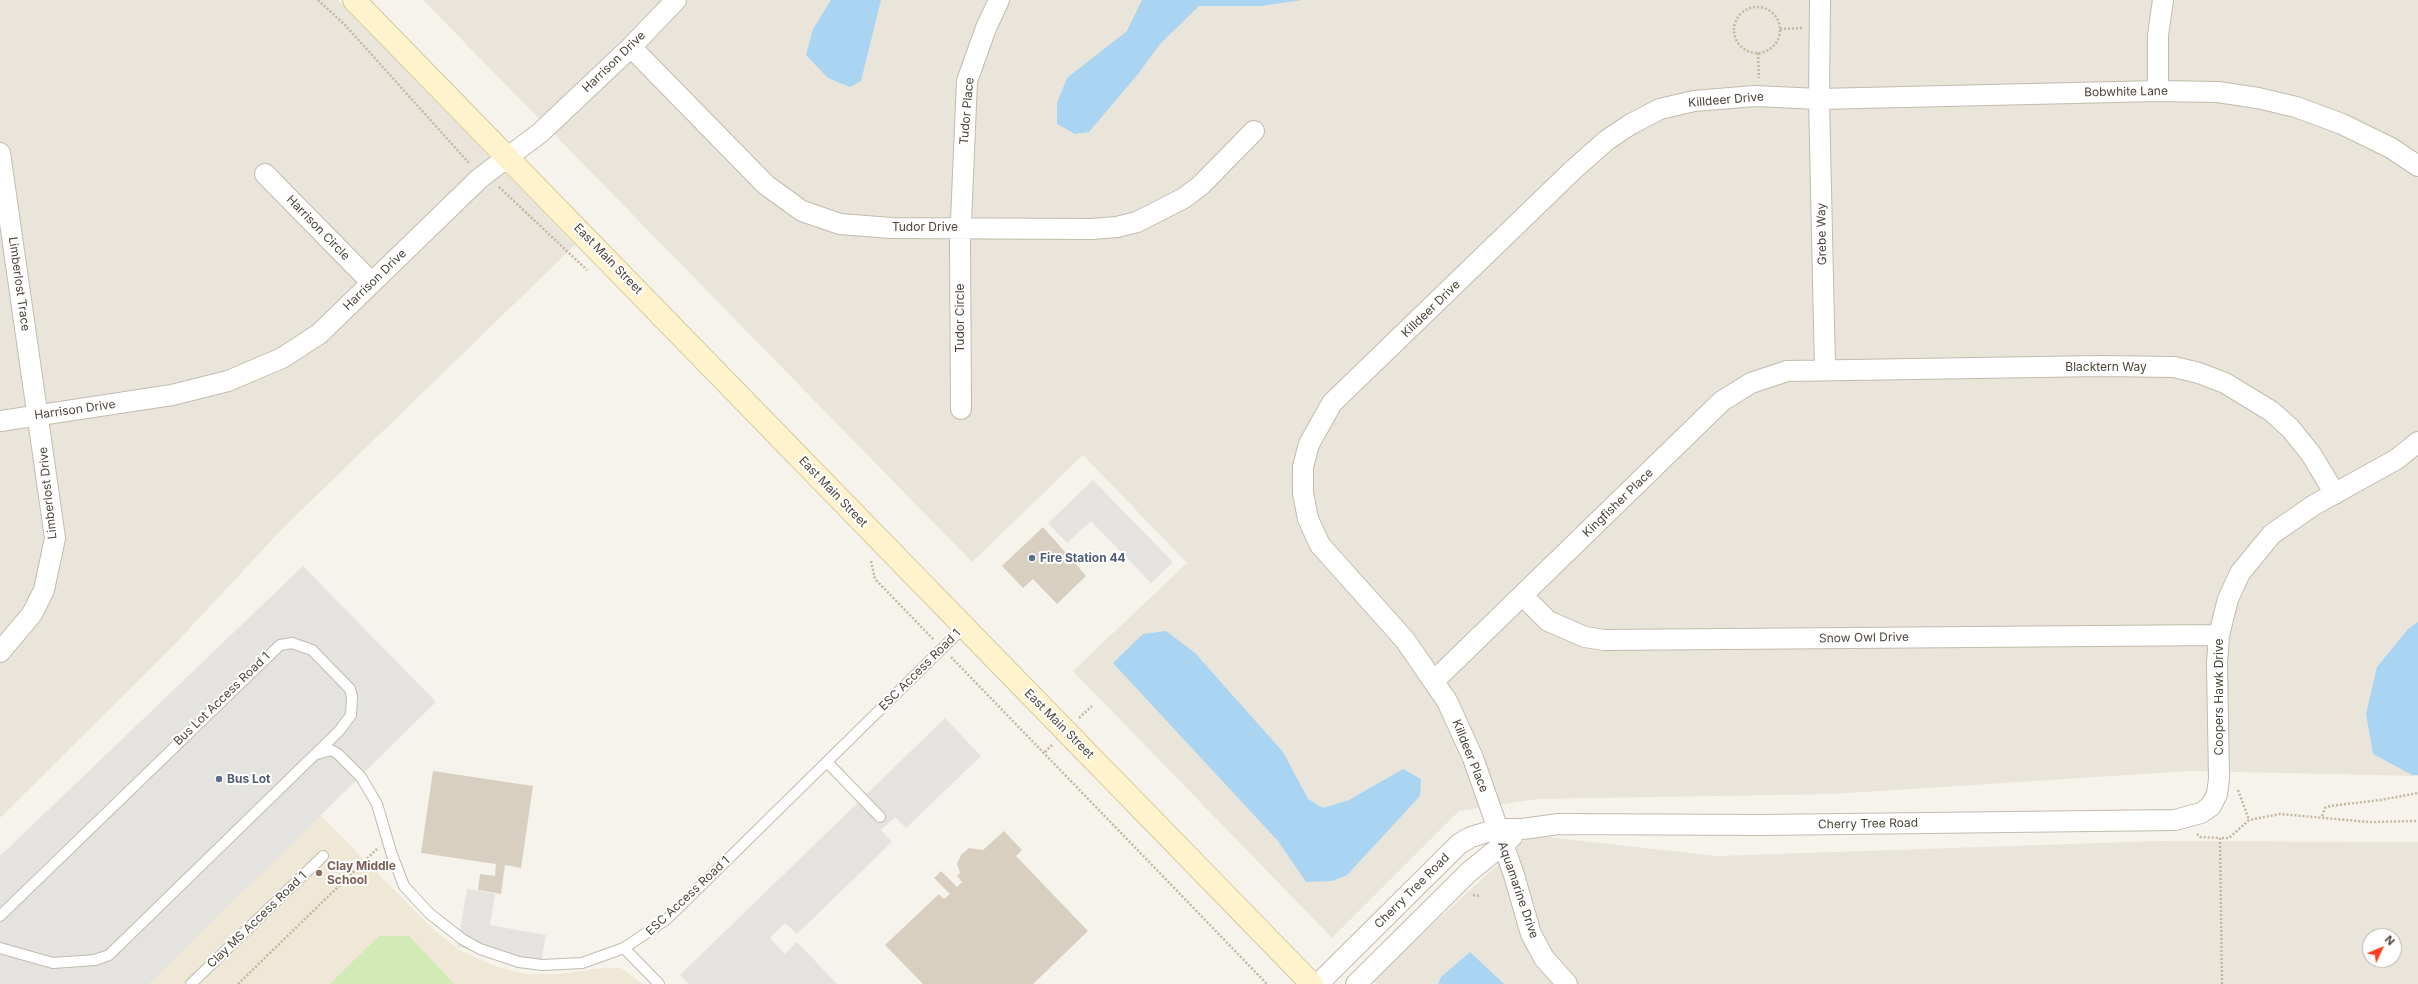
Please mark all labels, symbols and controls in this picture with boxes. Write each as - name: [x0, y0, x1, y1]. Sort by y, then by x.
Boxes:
- street label: Harrison Drive: [580, 28, 648, 96]
- street label: Tudor Place: [957, 77, 977, 145]
- street label: Bobwhite Lane: [2084, 84, 2168, 100]
- street label: Killdeer Drive: [1688, 90, 1764, 110]
- street label: Harrison Circle: [283, 193, 353, 263]
- street label: Grebe Way: [1814, 203, 1830, 265]
- street label: Tudor Drive: [892, 220, 958, 234]
- street label: East Main Street: [571, 221, 645, 297]
- street label: Limberlost Trace: [5, 236, 33, 332]
- street label: Harrison Drive: [341, 246, 409, 314]
- street label: Killdeer Drive: [1399, 277, 1463, 341]
- street label: Tudor Circle: [953, 283, 967, 353]
- street label: Blacktern Way: [2065, 360, 2147, 374]
- street label: Harrison Drive: [34, 397, 116, 423]
- street label: Limberlost Drive: [36, 446, 60, 540]
- street label: East Main Street: [796, 454, 870, 530]
- street label: Kingfisher Place: [1580, 466, 1656, 540]
- place label: Fire Station 44: [1040, 551, 1126, 565]
- marker: Fire Station 44: [1027, 553, 1037, 563]
- street label: ESC Access Road 1: [876, 626, 964, 714]
- street label: Snow Owl Drive: [1819, 630, 1909, 646]
- street label: Coopers Hawk Drive: [2212, 639, 2226, 755]
- street label: Bus Lot Access Road 1: [171, 649, 273, 749]
- street label: East Main Street: [1021, 686, 1097, 762]
- street label: Killdeer Place: [1449, 717, 1491, 795]
- place label: Bus Lot: [227, 772, 271, 786]
- marker: Bus Lot: [214, 774, 224, 784]
- street label: Cherry Tree Road: [1818, 816, 1918, 832]
- street label: Aquamarine Drive: [1495, 840, 1541, 940]
- street label: Cherry Tree Road: [1372, 851, 1452, 931]
- street label: ESC Access Road 1: [643, 853, 733, 939]
- place label: Clay Middle School: [327, 859, 396, 887]
- marker: Clay Middle School: [314, 868, 324, 878]
- street label: Clay MS Access Road 1: [204, 869, 310, 971]
- north arrow: [2362, 928, 2402, 968]
- text: N: [2382, 932, 2398, 948]

